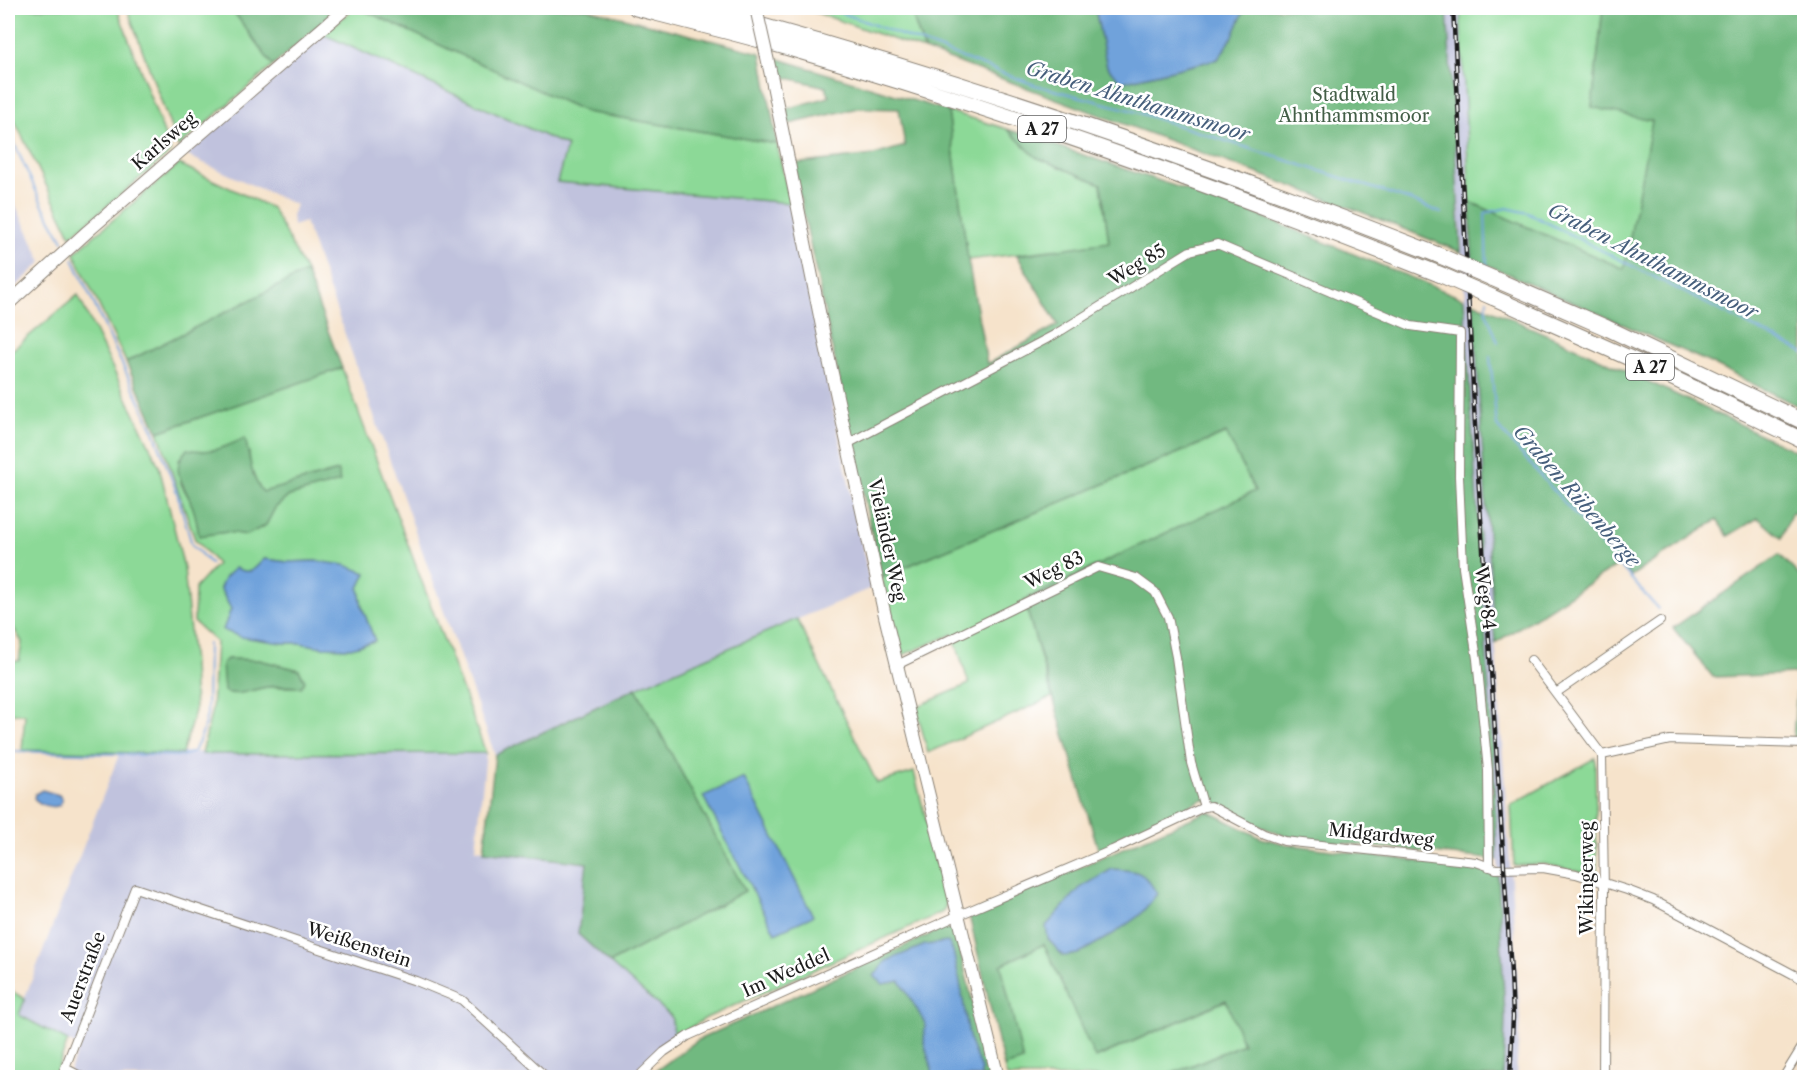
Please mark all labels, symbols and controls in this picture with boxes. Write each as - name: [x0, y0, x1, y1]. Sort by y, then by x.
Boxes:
- water label: Graben Ahnthammsmoor: [1023, 56, 1254, 147]
- park label: Stadtwald Ahnthammsmoor: [1278, 84, 1430, 127]
- street label: Karlsweg: [127, 107, 201, 175]
- road number: A 27: [1018, 116, 1066, 142]
- water label: Graben Ahnthammsmoor: [1544, 197, 1764, 325]
- street label: Weg 85: [1103, 239, 1170, 291]
- road number: A 27: [1626, 354, 1674, 380]
- water label: Graben Rübenberge: [1509, 420, 1646, 573]
- street label: Vieländer Weg: [863, 476, 911, 604]
- street label: Weg 83: [1020, 546, 1087, 594]
- street label: Weg 84: [1470, 564, 1500, 631]
- street label: Midgardweg: [1327, 819, 1435, 852]
- street label: Wikingerweg: [1576, 821, 1598, 936]
- street label: Weißenstein: [303, 917, 414, 972]
- street label: Auerstraße: [55, 928, 110, 1026]
- street label: Im Weddel: [739, 944, 833, 1002]

